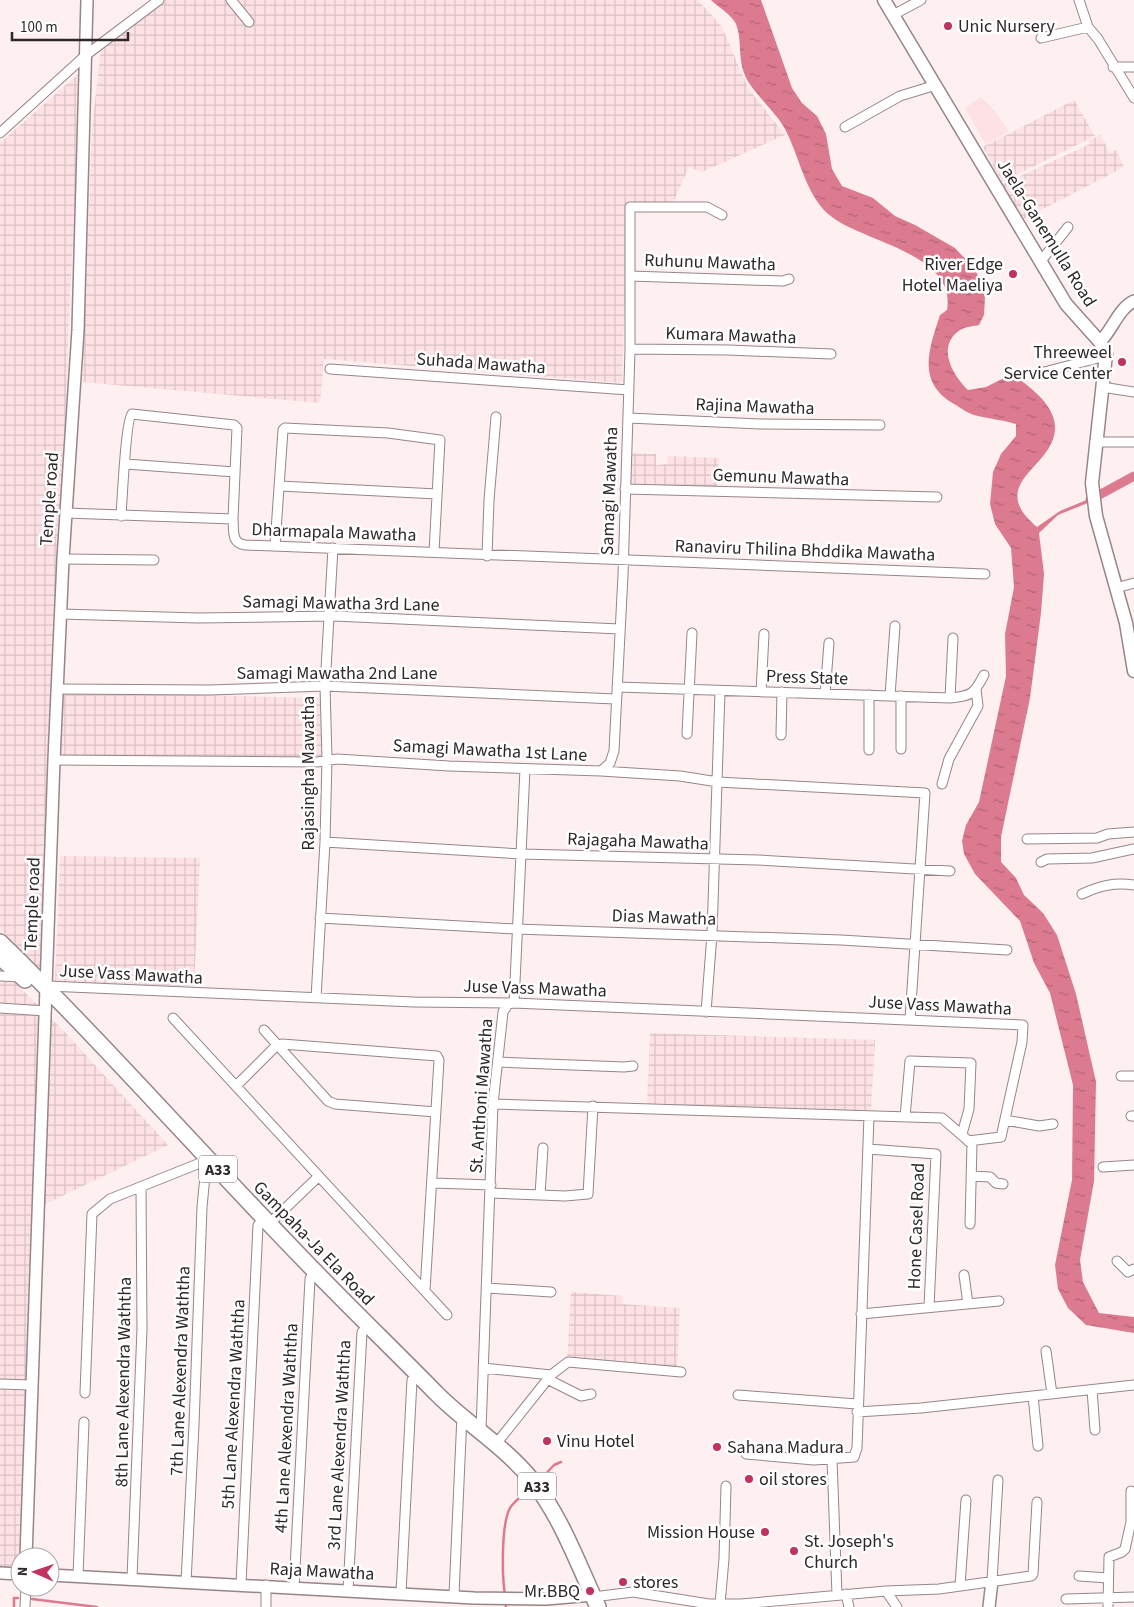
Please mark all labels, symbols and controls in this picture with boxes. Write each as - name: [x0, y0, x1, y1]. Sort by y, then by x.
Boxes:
- scale bar: [12, 10, 129, 42]
- place label: Unic Nursery: [958, 14, 1055, 39]
- text: 100 m: [20, 17, 58, 38]
- marker: Unic Nursery: [942, 20, 954, 32]
- street label: Jaela-Ganemulla Road: [991, 155, 1102, 312]
- street label: Ruhunu Mawatha: [644, 248, 776, 277]
- place label: River Edge Hotel Maeliya: [902, 252, 1003, 298]
- marker: River Edge Hotel Maeliya: [1007, 268, 1019, 280]
- street label: Kumara Mawatha: [665, 321, 797, 350]
- place label: Threeweel Service Center: [1004, 340, 1113, 386]
- street label: Suhada Mawatha: [415, 347, 546, 380]
- marker: Threeweel Service Center: [1116, 356, 1128, 368]
- street label: Rajina Mawatha: [695, 392, 815, 421]
- street label: Samagi Mawatha: [595, 426, 624, 556]
- street label: Temple road: [34, 451, 65, 547]
- street label: Gemunu Mawatha: [712, 463, 850, 492]
- street label: Dharmapala Mawatha: [251, 517, 417, 548]
- street label: Ranaviru Thilina Bhddika Mawatha: [674, 533, 936, 568]
- street label: Samagi Mawatha 3rd Lane: [242, 589, 440, 618]
- street label: Samagi Mawatha 2nd Lane: [236, 661, 438, 686]
- street label: Press State: [765, 664, 849, 691]
- street label: Rajasingha Mawatha: [296, 696, 321, 850]
- street label: Samagi Mawatha 1st Lane: [392, 733, 588, 768]
- street label: Rajagaha Mawatha: [567, 827, 709, 856]
- street label: Temple road: [18, 857, 47, 951]
- street label: Dias Mawatha: [611, 903, 717, 932]
- street label: Juse Vass Mawatha: [59, 958, 203, 991]
- street label: Juse Vass Mawatha: [463, 973, 607, 1004]
- street label: Juse Vass Mawatha: [868, 989, 1012, 1022]
- street label: St. Anthoni Mawatha: [464, 1018, 499, 1174]
- road number: A33: [199, 1156, 237, 1182]
- street label: Hone Casel Road: [902, 1162, 931, 1290]
- street label: Gampaha-Ja Ela Road: [247, 1175, 380, 1311]
- street label: 7th Lane Alexendra Waththa: [164, 1266, 197, 1477]
- street label: 8th Lane Alexendra Waththa: [109, 1277, 138, 1487]
- street label: 5th Lane Alexendra Waththa: [216, 1298, 251, 1510]
- street label: 4th Lane Alexendra Waththa: [269, 1322, 304, 1534]
- street label: 3rd Lane Alexendra Waththa: [322, 1339, 357, 1551]
- place label: Vinu Hotel: [557, 1429, 634, 1454]
- marker: Vinu Hotel: [541, 1435, 553, 1447]
- place label: Sahana Madura: [727, 1435, 844, 1460]
- marker: Sahana Madura: [711, 1441, 723, 1453]
- place label: oil stores: [759, 1467, 827, 1492]
- road number: A33: [518, 1472, 556, 1500]
- marker: oil stores: [743, 1473, 755, 1485]
- place label: Mission House: [647, 1520, 755, 1545]
- marker: Mission House: [759, 1526, 771, 1538]
- place label: St. Joseph's Church: [804, 1529, 894, 1575]
- marker: St. Joseph's Church: [788, 1545, 800, 1557]
- north arrow: [10, 1547, 60, 1597]
- street label: Raja Mawatha: [269, 1556, 375, 1587]
- text: N: [13, 1567, 33, 1577]
- place label: stores: [633, 1570, 678, 1595]
- marker: stores: [617, 1576, 629, 1588]
- place label: Mr.BBQ: [524, 1579, 580, 1604]
- marker: Mr.BBQ: [584, 1585, 596, 1597]

